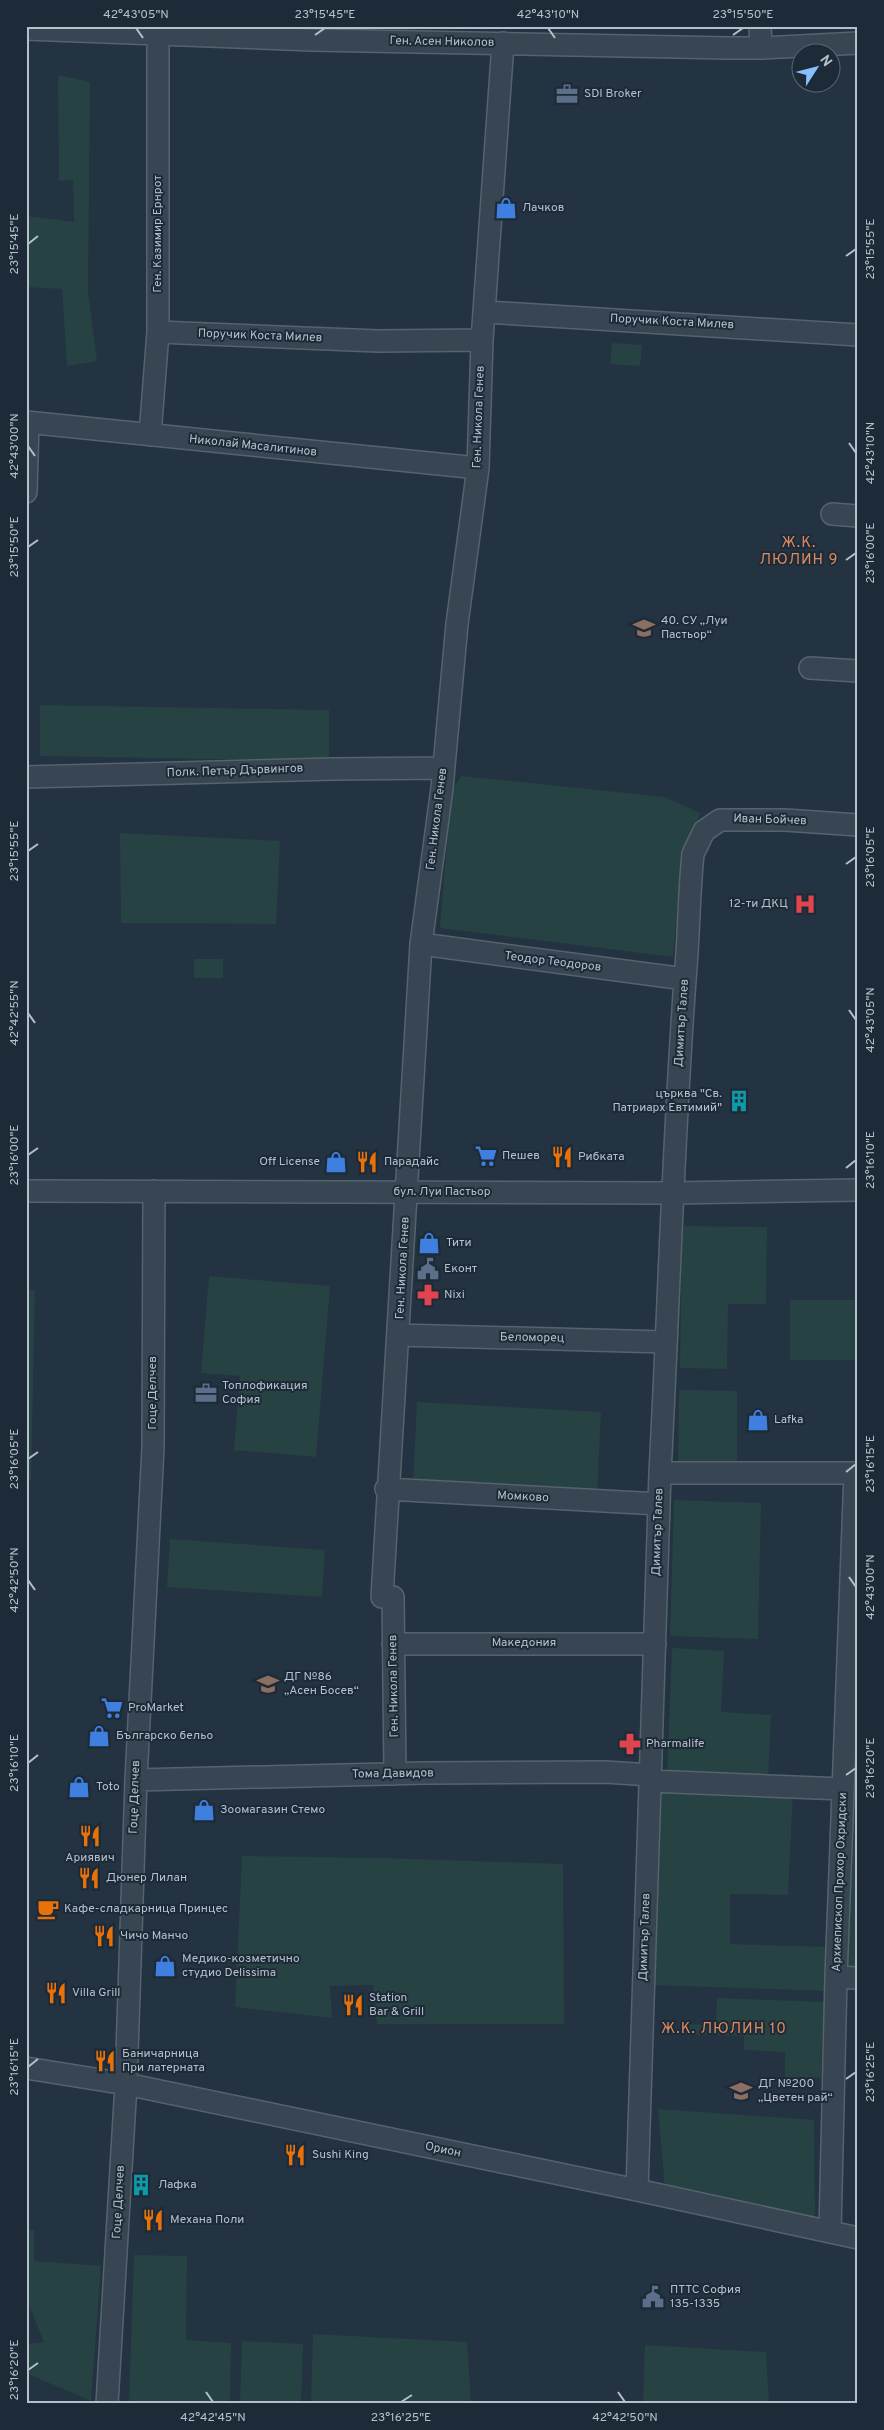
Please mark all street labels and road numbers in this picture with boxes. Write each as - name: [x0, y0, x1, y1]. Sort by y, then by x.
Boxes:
- street label: Ген. Асен Николов: [389, 33, 495, 51]
- street label: Ген. Казимир Ернрот: [150, 175, 166, 293]
- street label: Поручик Коста Милев: [609, 311, 735, 333]
- street label: Поручик Коста Милев: [197, 326, 323, 346]
- street label: Ген. Никола Генев: [469, 365, 489, 469]
- street label: Николай Масалитинов: [188, 431, 318, 461]
- street label: Полк. Петър Дървингов: [166, 761, 304, 781]
- street label: Ген. Никола Генев: [423, 767, 451, 871]
- street label: Иван Бойчев: [733, 811, 807, 829]
- street label: Теодор Теодоров: [504, 948, 602, 976]
- street label: Димитър Талев: [671, 978, 693, 1068]
- street label: бул. Луи Пастьор: [393, 1184, 491, 1200]
- street label: Ген. Никола Генев: [392, 1216, 414, 1320]
- street label: Беломорец: [500, 1329, 564, 1347]
- street label: Гоце Делчев: [145, 1356, 161, 1430]
- street label: Момково: [497, 1488, 549, 1506]
- street label: Димитър Талев: [648, 1488, 668, 1576]
- street label: Ген. Никола Генев: [385, 1634, 403, 1738]
- street label: Македония: [492, 1635, 556, 1651]
- street label: Гоце Делчев: [126, 1760, 144, 1834]
- street label: Тома Давидов: [352, 1765, 434, 1783]
- street label: Архиепископ Прохор Охридски: [829, 1792, 851, 1972]
- street label: Димитър Талев: [635, 1893, 655, 1981]
- street label: Орион: [423, 2138, 463, 2162]
- street label: Гоце Делчев: [109, 2165, 129, 2239]

